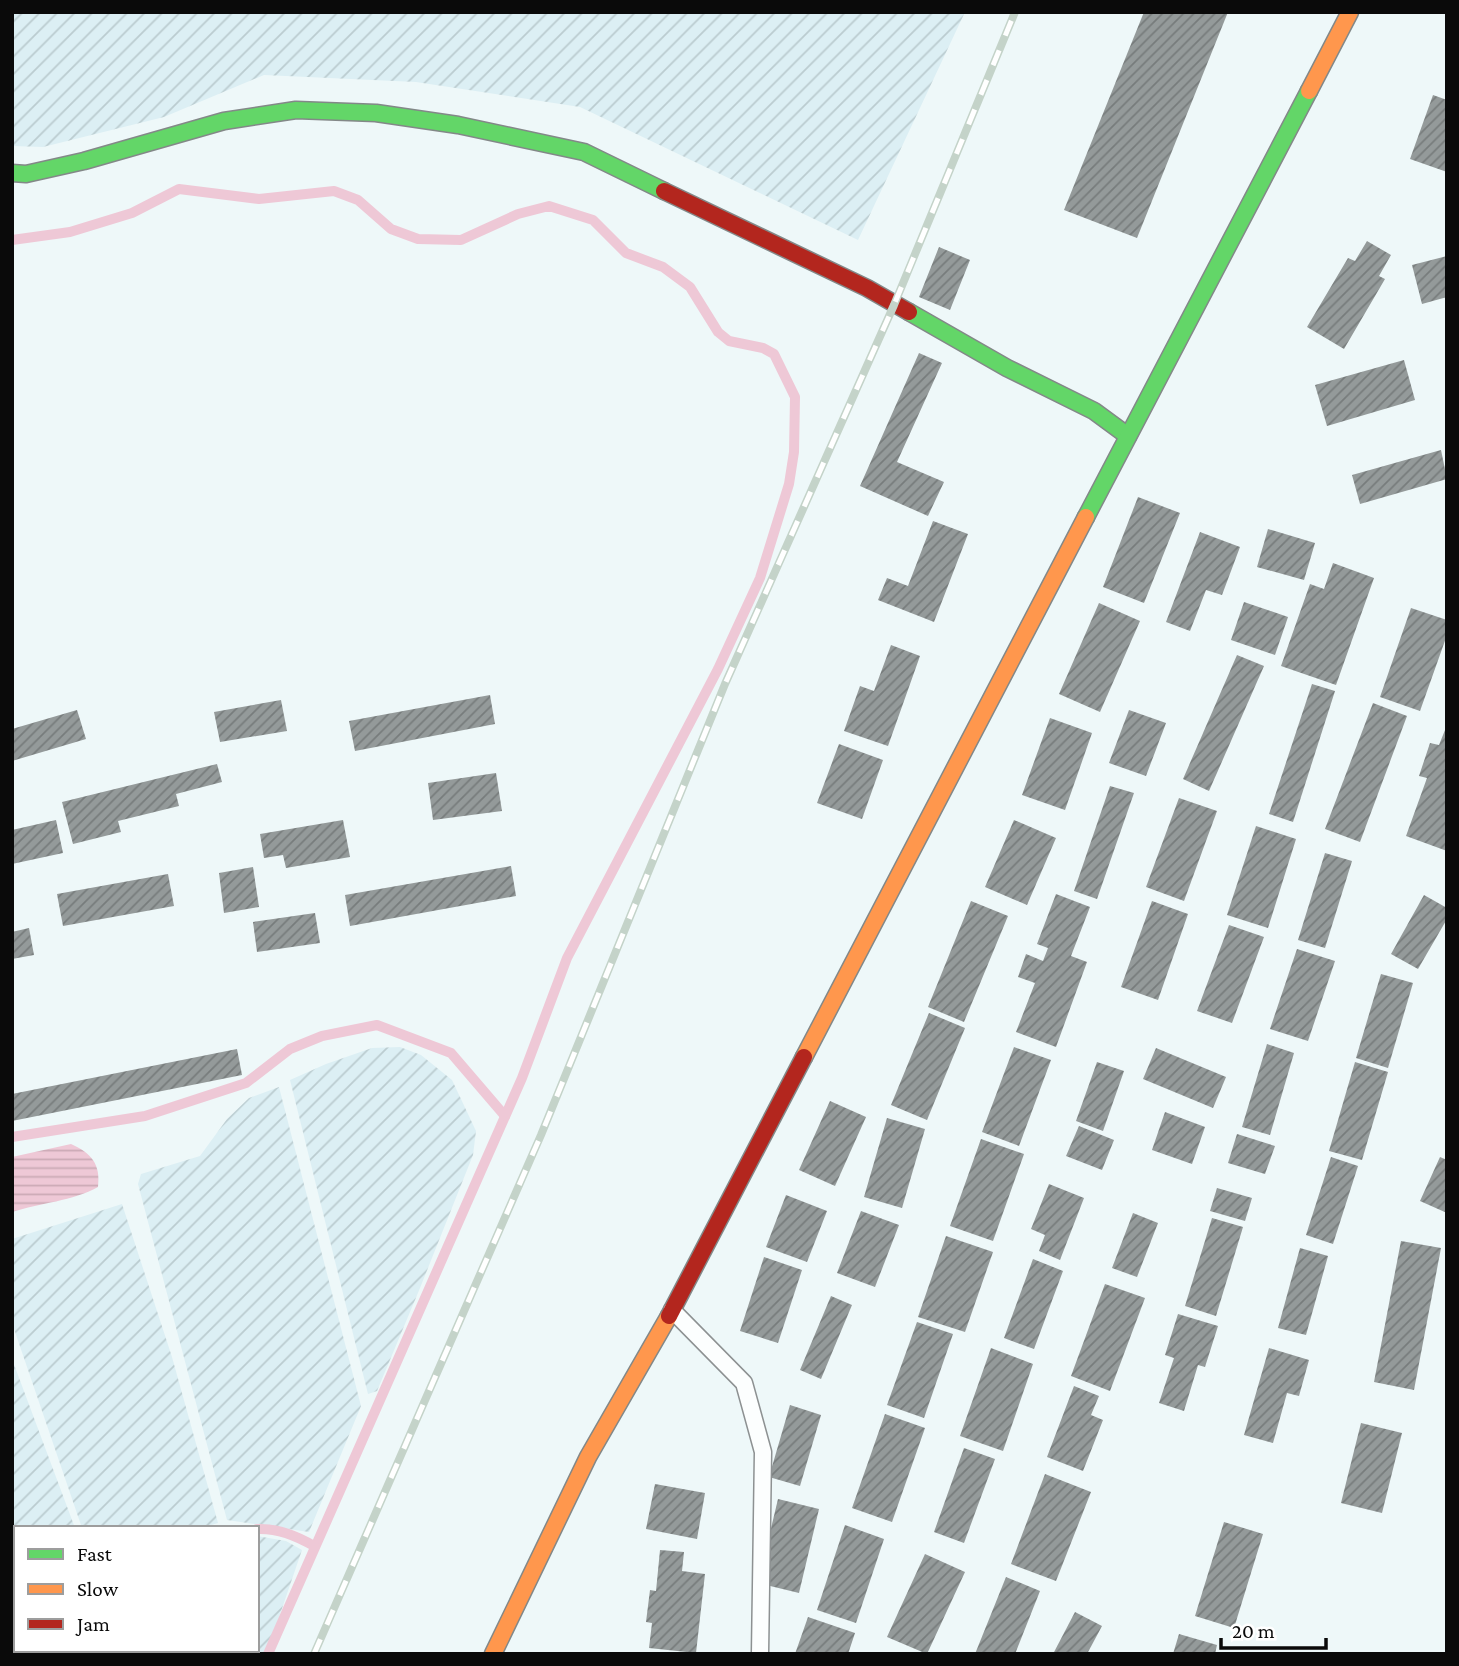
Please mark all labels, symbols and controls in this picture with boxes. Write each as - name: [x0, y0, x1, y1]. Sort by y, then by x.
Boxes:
- legend: [14, 1526, 259, 1652]
- text: Fast: [77, 1542, 113, 1566]
- text: Slow: [77, 1577, 119, 1601]
- scale bar: [1221, 1606, 1326, 1650]
- text: Jam: [75, 1612, 110, 1636]
- text: 20 m: [1232, 1619, 1275, 1643]

